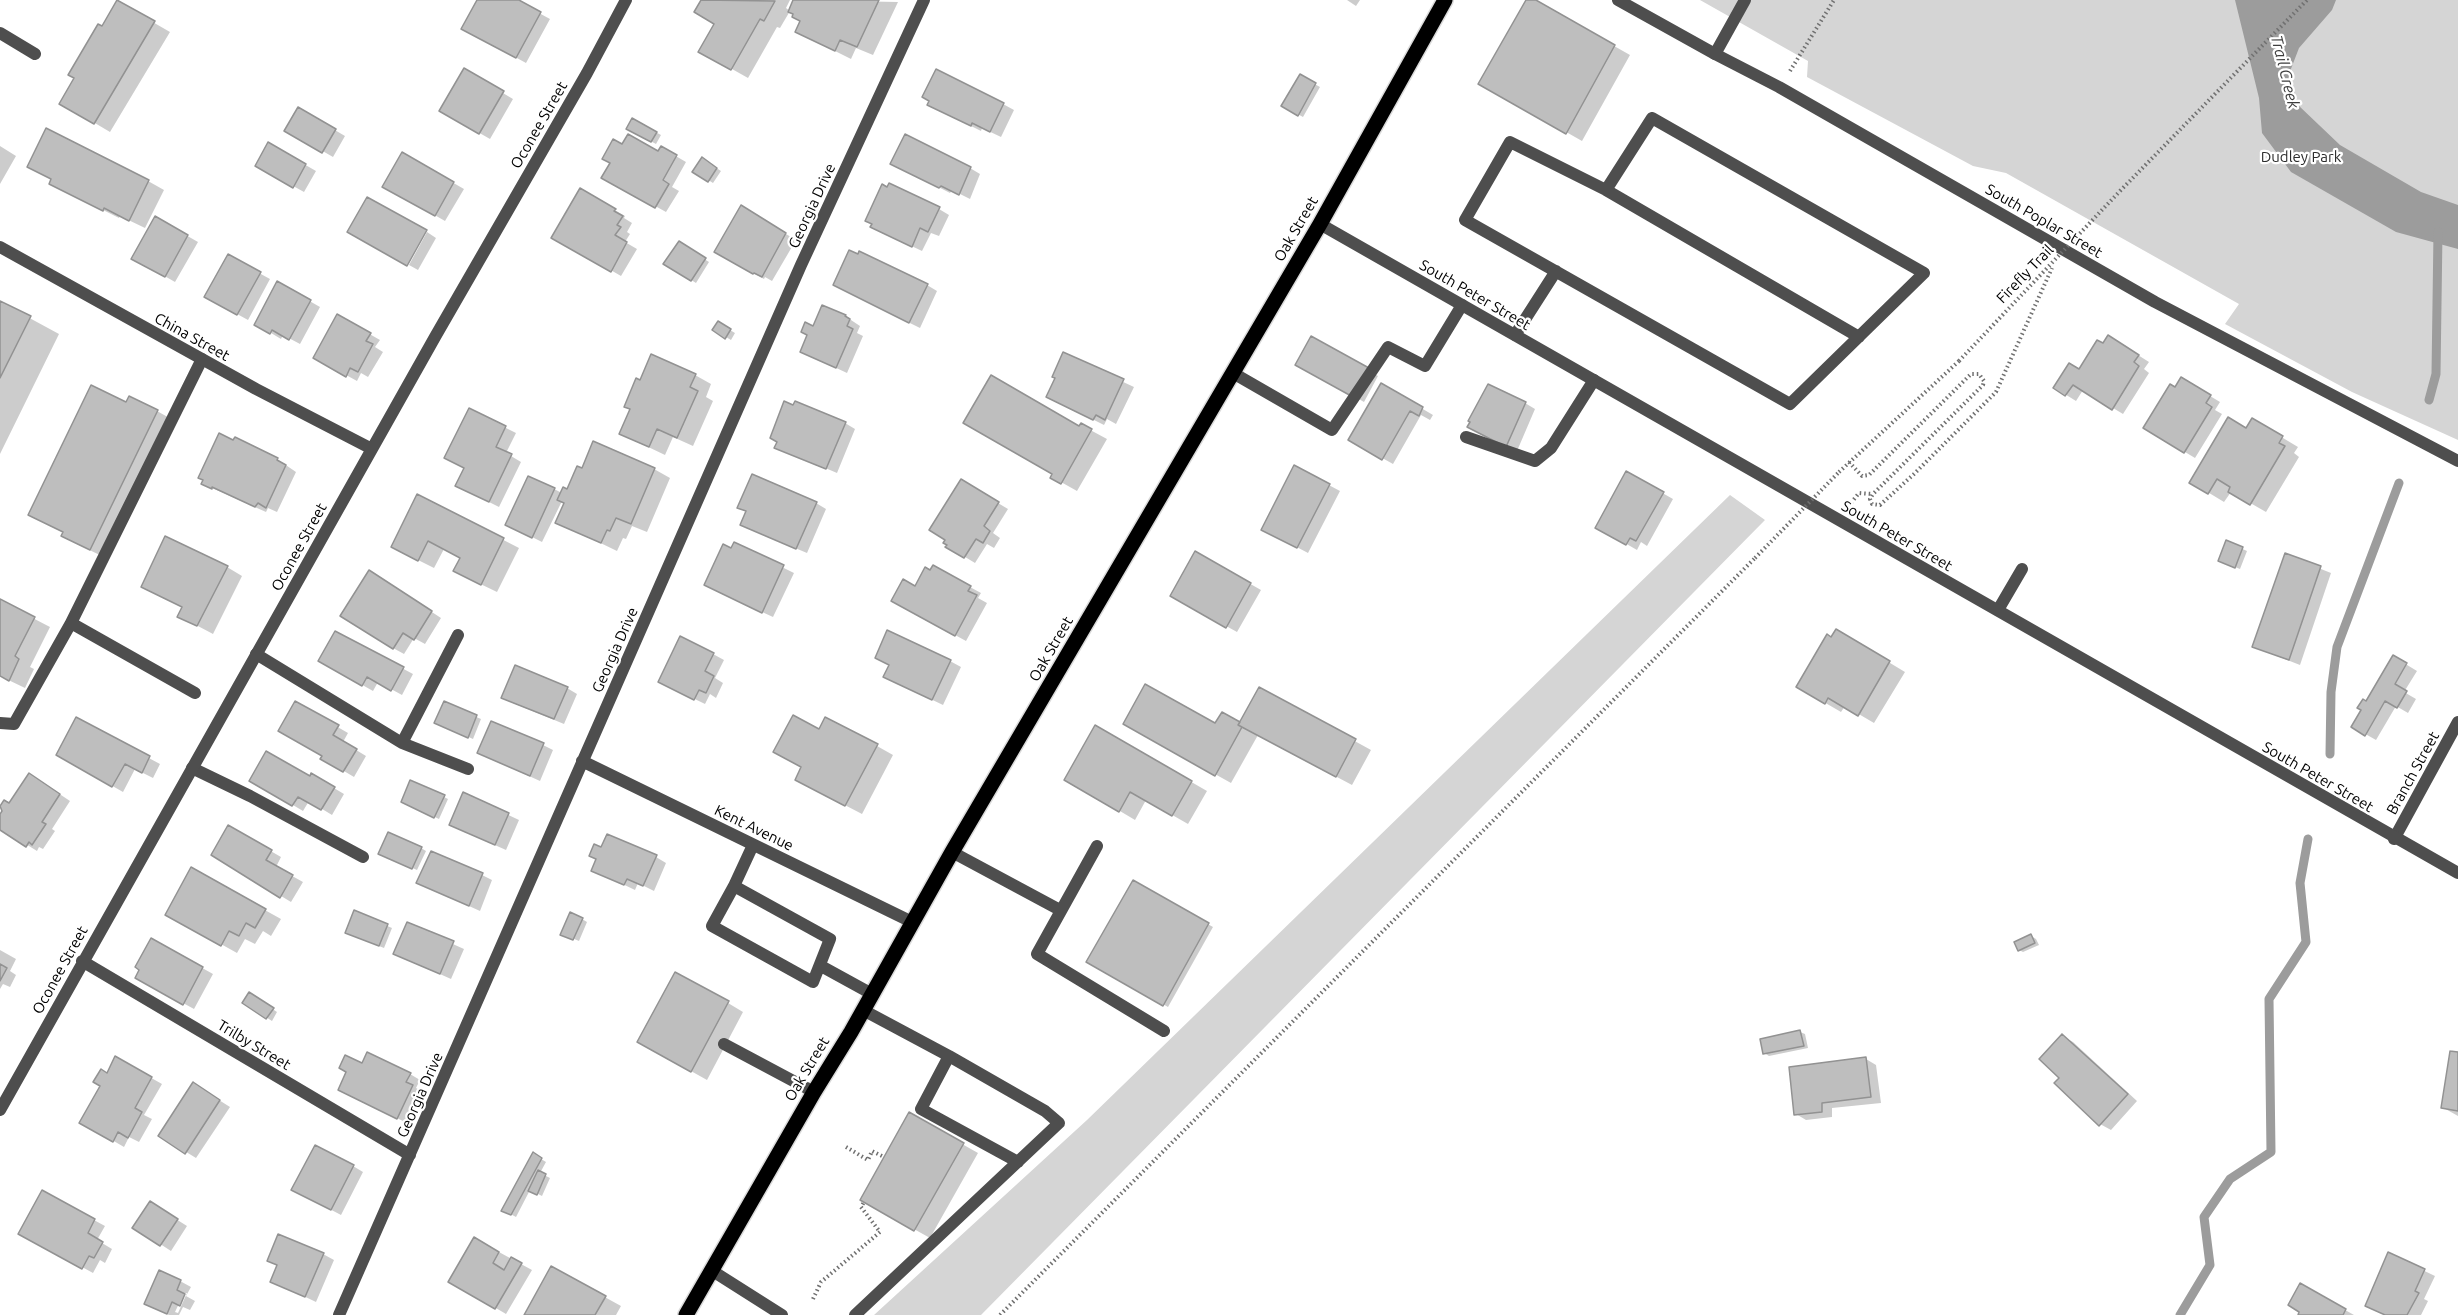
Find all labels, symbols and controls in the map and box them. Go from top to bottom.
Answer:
water label: Trail Creek [2267,33,2303,111]
street label: Oconee Street [507,78,571,172]
park label: Dudley Park [2261,148,2341,166]
street label: Georgia Drive [784,161,840,251]
street label: South Poplar Street [1982,180,2106,262]
street label: Oak Street [1270,193,1322,265]
street label: Firefly Trail [1993,241,2057,307]
street label: South Peter Street [1416,256,1534,334]
street label: China Street [151,309,233,365]
street label: South Peter Street [1838,497,1956,575]
street label: Oconee Street [267,500,331,594]
street label: Georgia Drive [588,605,642,695]
street label: Oak Street [1025,613,1077,685]
street label: Branch Street [2383,728,2443,818]
street label: South Peter Street [2259,738,2377,816]
street label: Kent Avenue [712,801,796,855]
street label: Oconee Street [28,923,92,1017]
street label: Trilby Street [214,1016,294,1074]
street label: Oak Street [781,1033,833,1105]
street label: Georgia Drive [393,1050,447,1140]

